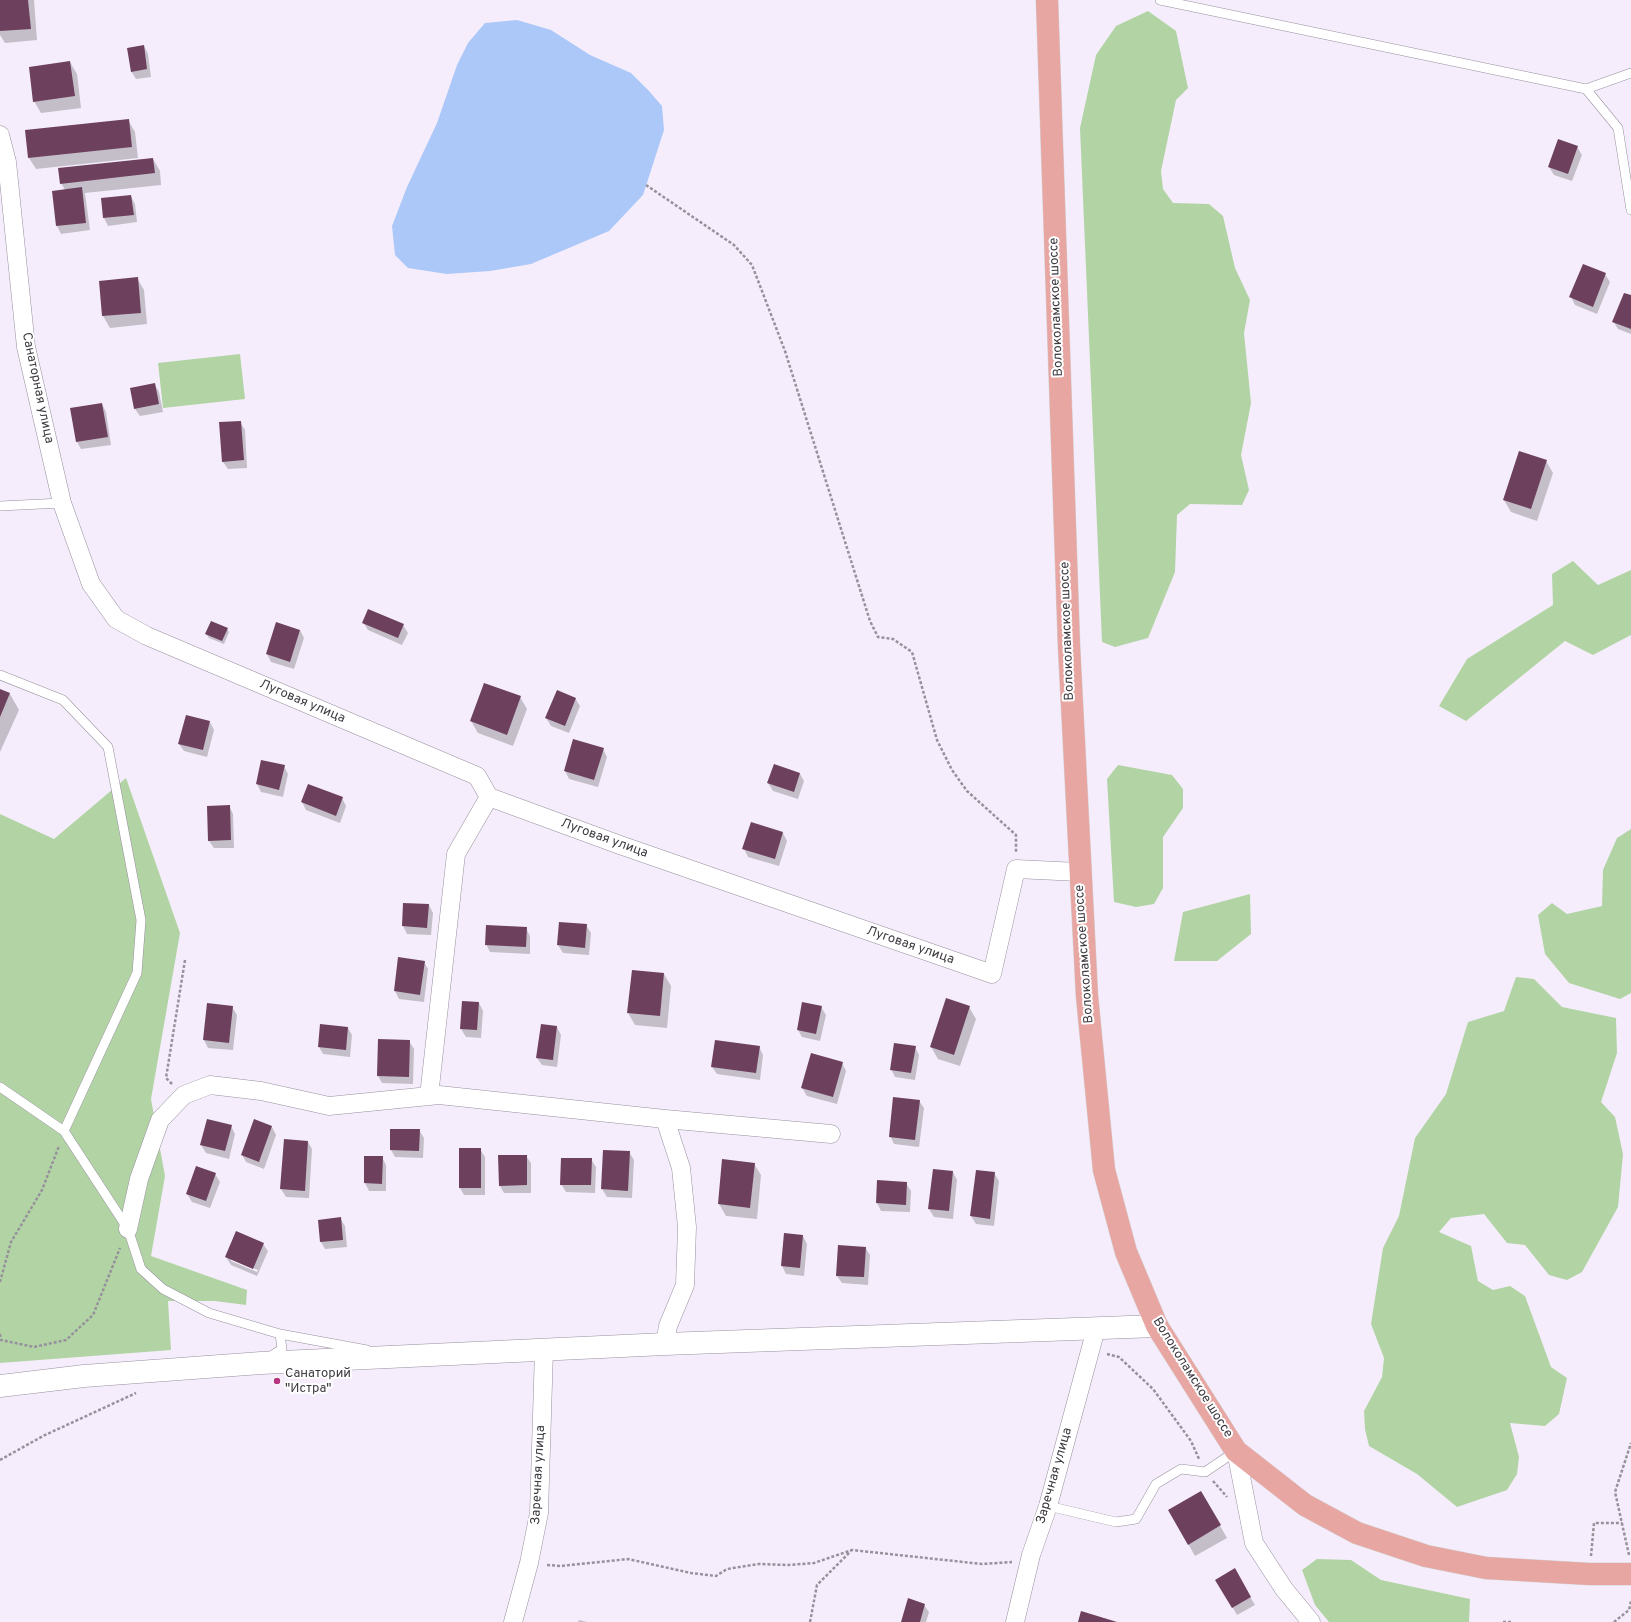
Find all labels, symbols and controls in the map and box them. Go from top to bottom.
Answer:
street label: Волоколамское шоссе [1047,237,1067,377]
street label: Санаторная улица [18,331,56,445]
street label: Волоколамское шоссе [1058,561,1078,701]
street label: Луговая улица [257,677,347,727]
street label: Луговая улица [558,816,650,862]
street label: Волоколамское шоссе [1072,884,1098,1024]
street label: Луговая улица [864,924,956,968]
street label: Волоколамское шоссе [1149,1315,1235,1441]
place label: Санаторий "Истра" [285,1366,351,1397]
marker: Санаторий "Истра" [272,1376,282,1386]
street label: Заречная улица [529,1425,549,1525]
street label: Заречная улица [1034,1426,1076,1526]

